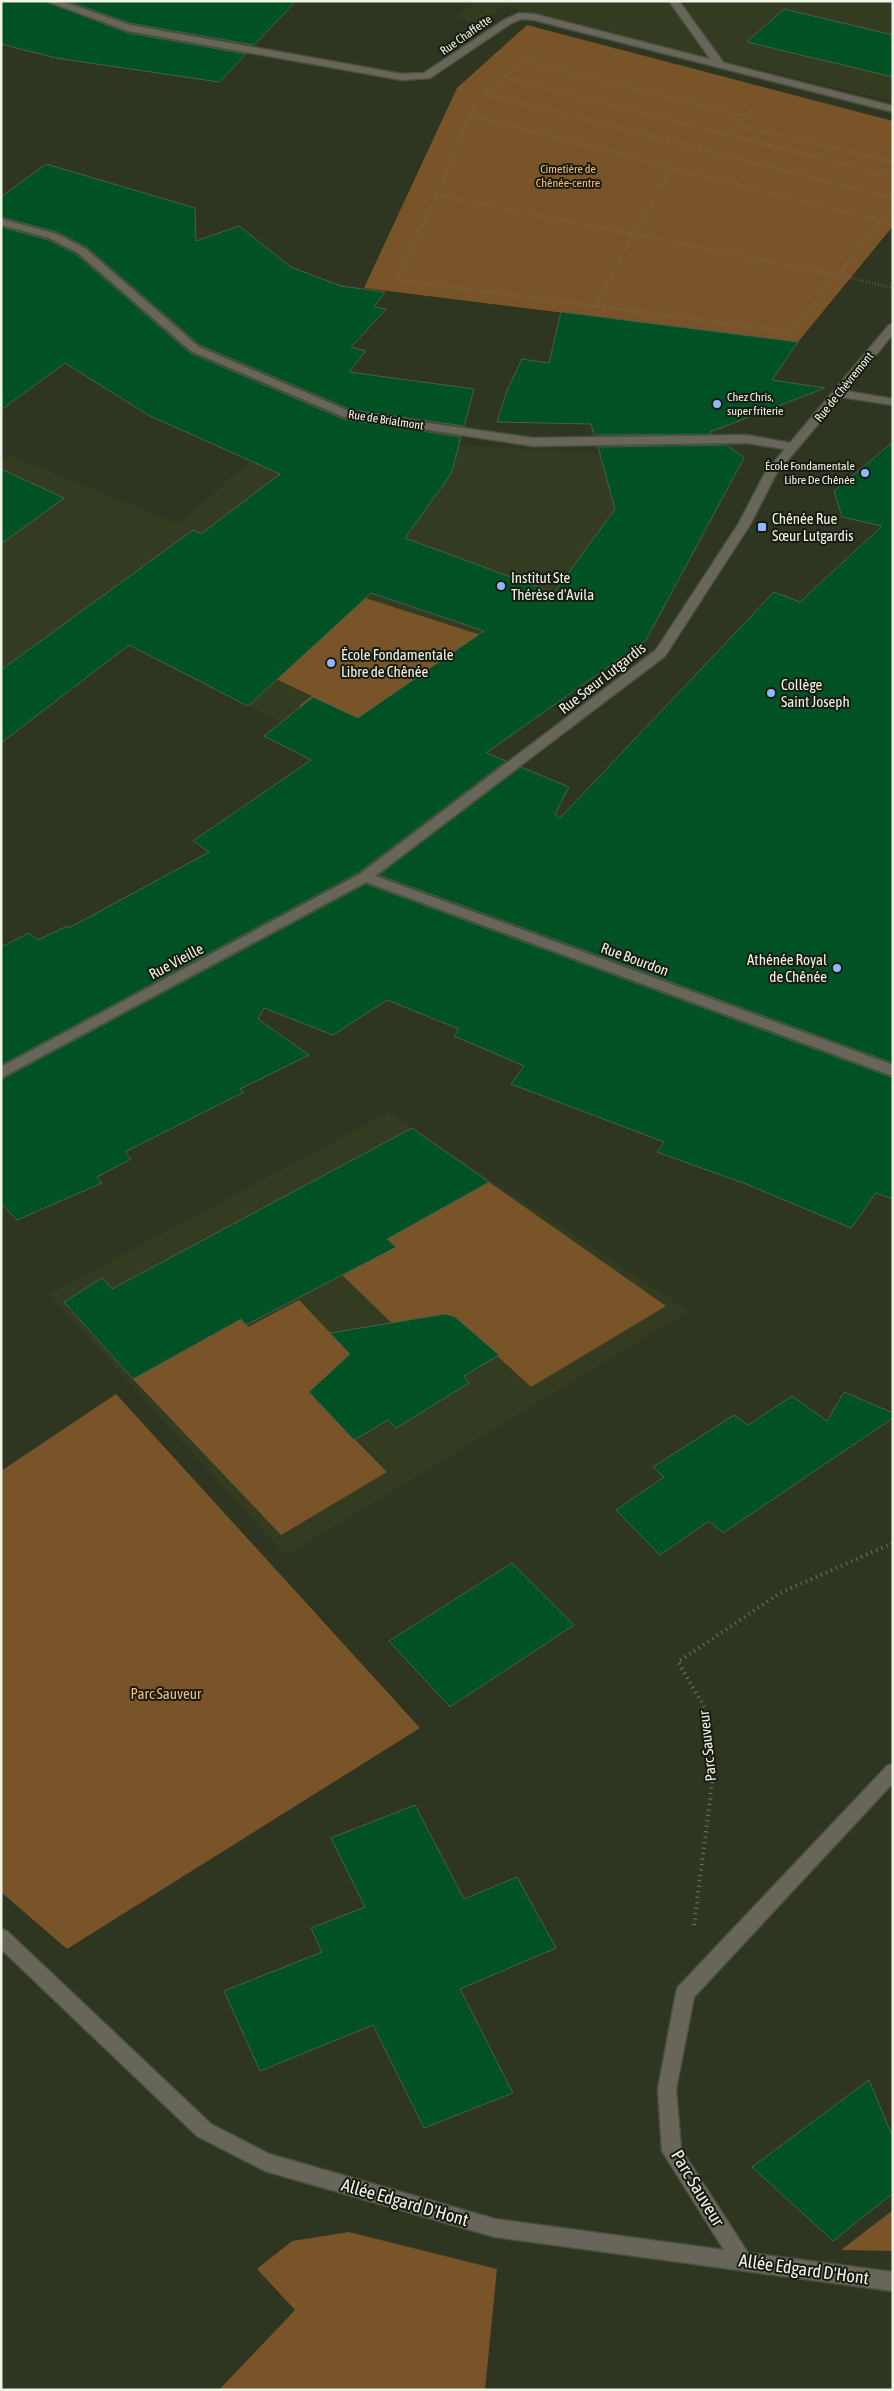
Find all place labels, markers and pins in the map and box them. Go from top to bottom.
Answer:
place label: Chez Chris, super friterie [727,390,784,418]
marker: Chez Chris, super friterie [711,398,723,410]
place label: École Fondamentale Libre De Chênée [765,459,855,487]
marker: École Fondamentale Libre De Chênée [859,467,871,479]
place label: Chênée Rue Sœur Lutgardis [772,510,854,544]
marker: Chênée Rue Sœur Lutgardis [756,521,768,533]
place label: Institut Ste Thérèse d'Avila [511,569,594,603]
marker: Institut Ste Thérèse d'Avila [495,580,507,592]
place label: École Fondamentale Libre de Chênée [341,646,454,680]
marker: École Fondamentale Libre de Chênée [325,657,337,669]
place label: Collège Saint Joseph [781,676,850,710]
marker: Collège Saint Joseph [765,687,777,699]
place label: Athénée Royal de Chênée [747,951,827,985]
marker: Athénée Royal de Chênée [831,962,843,974]

